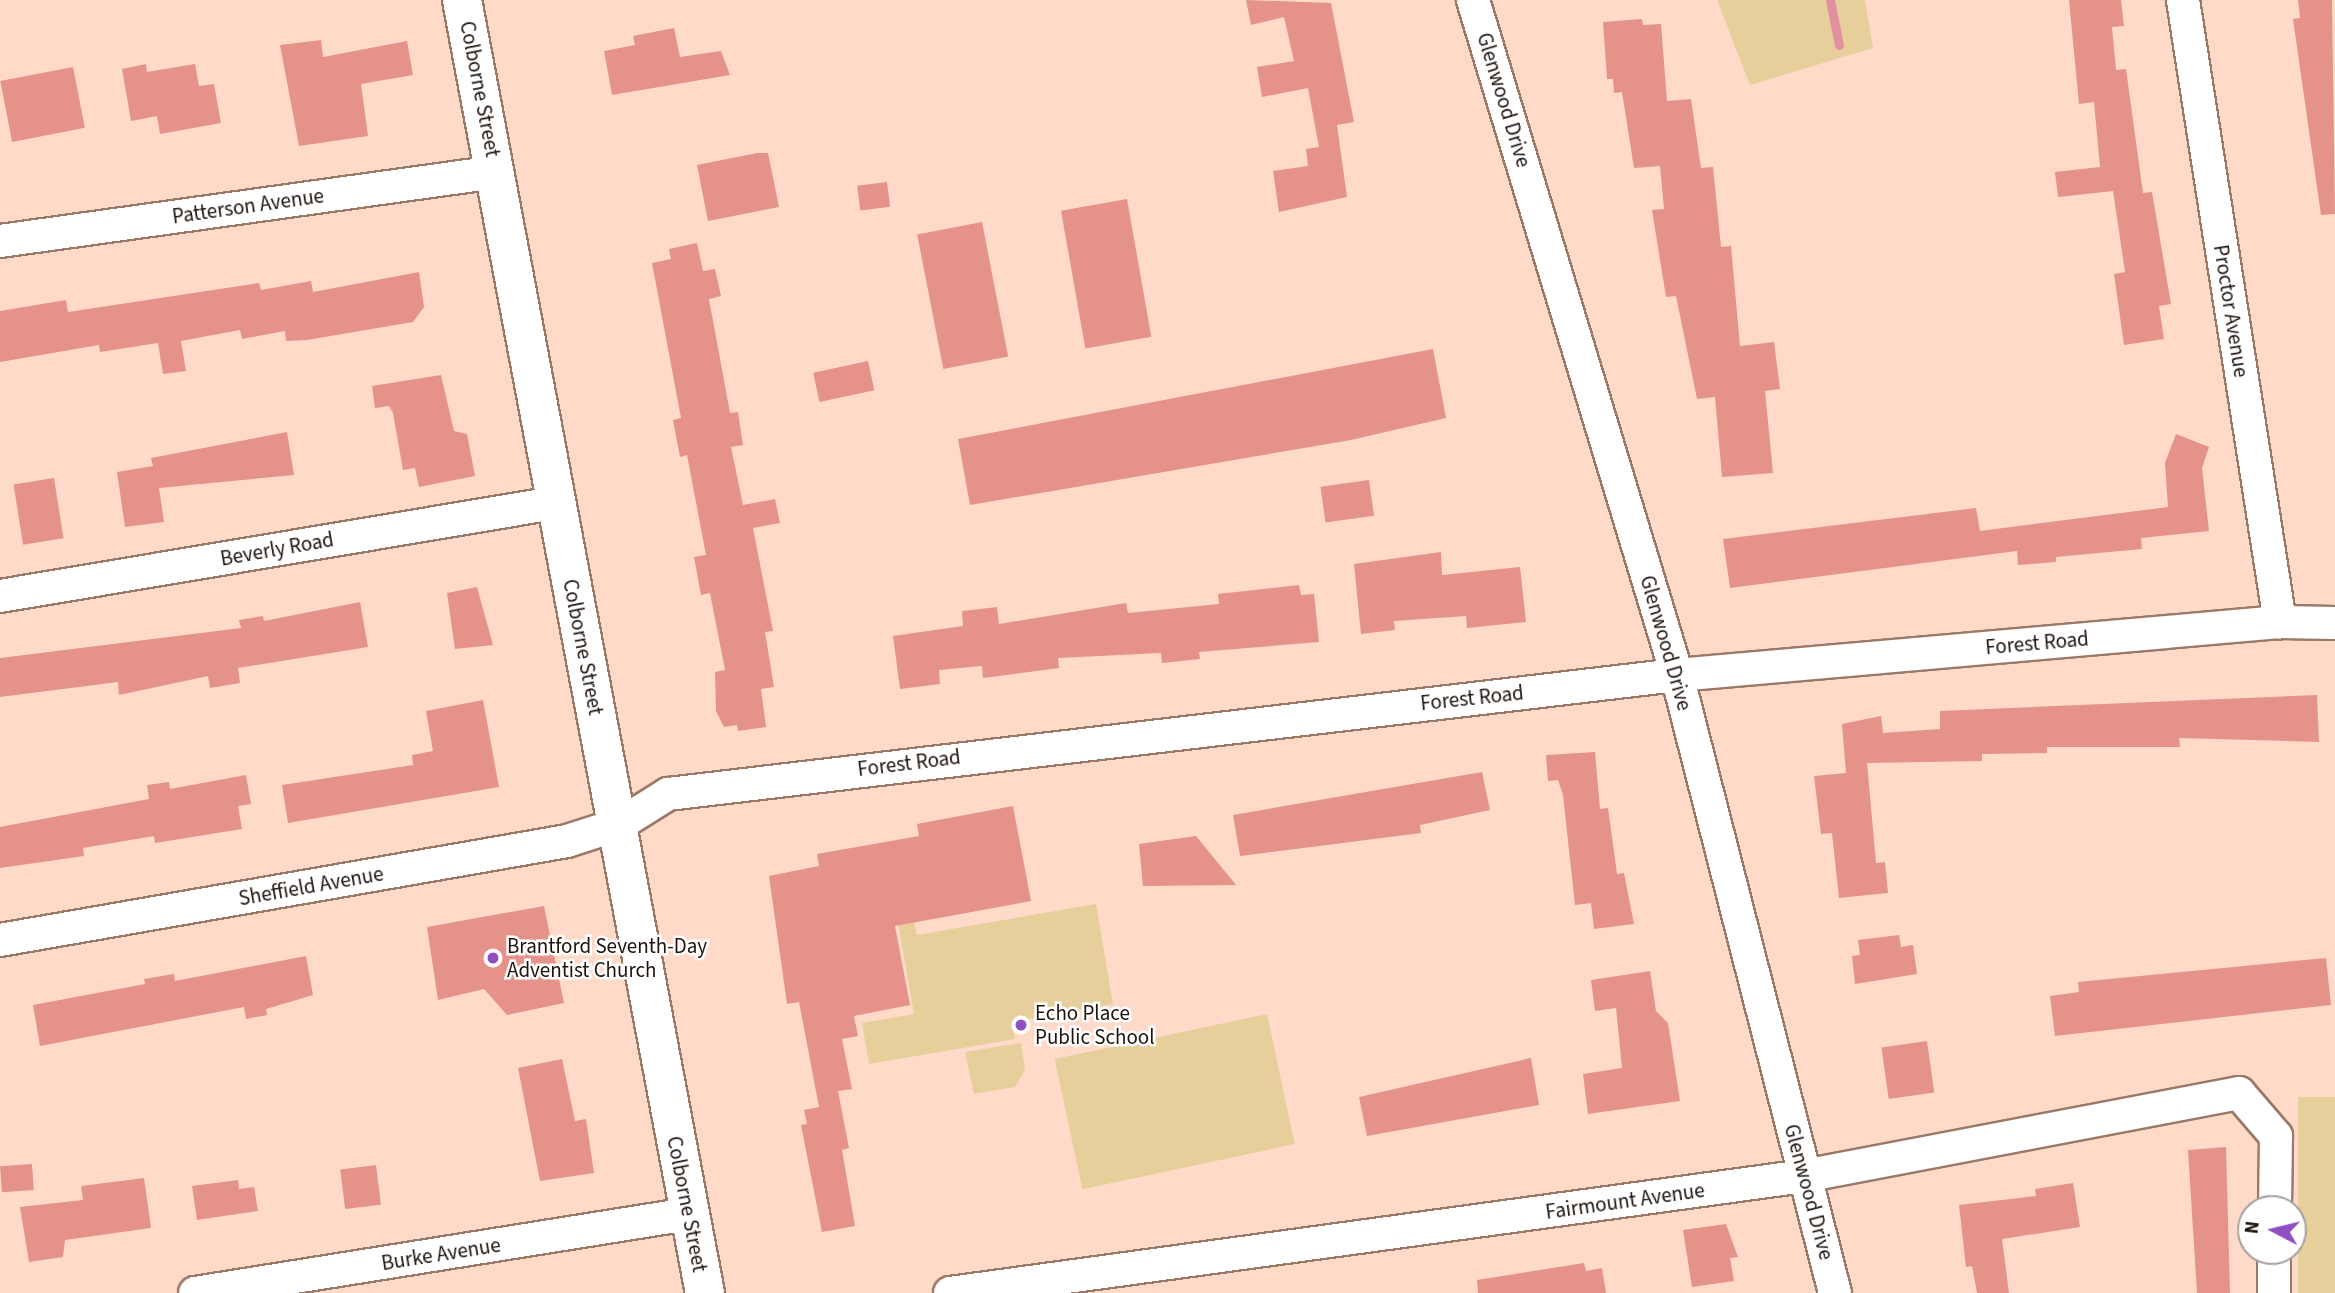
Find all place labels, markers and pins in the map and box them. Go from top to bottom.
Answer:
place label: Brantford Seventh-Day Adventist Church [507,933,707,983]
marker: Brantford Seventh-Day Adventist Church [485,950,501,966]
place label: Echo Place Public School [1035,1000,1155,1050]
marker: Echo Place Public School [1013,1017,1029,1033]

